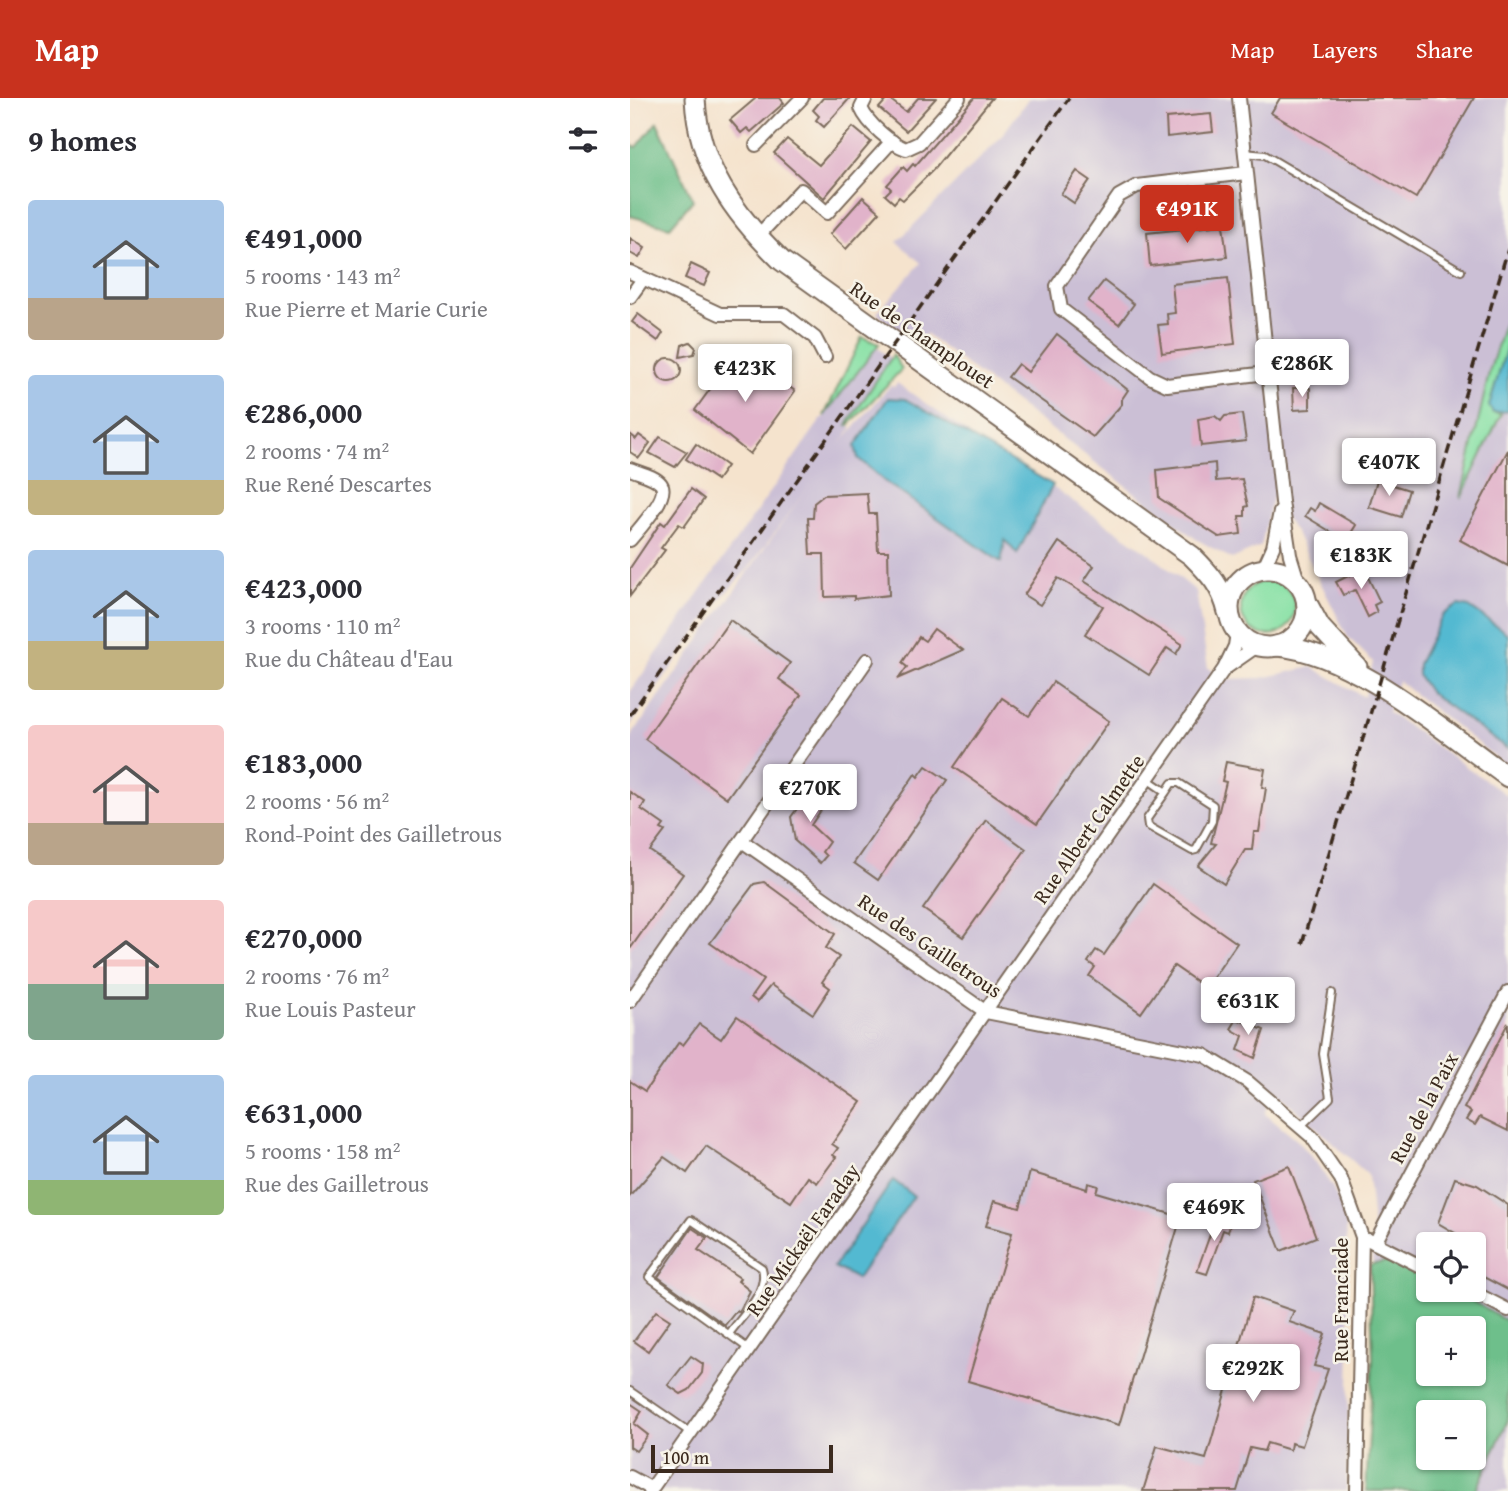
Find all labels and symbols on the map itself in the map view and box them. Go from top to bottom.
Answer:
pin: €491K [1138,186,1236,245]
street label: Rue de Champlouet [844,273,1001,397]
pin: €286K [1253,340,1351,399]
pin: €423K [696,344,794,404]
pin: €407K [1340,438,1438,498]
pin: €183K [1312,532,1410,591]
street label: Rue Albert Calmette [1025,747,1152,910]
pin: €270K [761,764,859,824]
street label: Rue des Gailletrous [852,886,1009,1005]
pin: €631K [1199,978,1297,1037]
street label: Rue de la Paix [1381,1046,1466,1169]
street label: Rue Mickaël Faraday [738,1157,867,1322]
pin: €469K [1165,1184,1263,1243]
street label: Rue Franciade [1325,1238,1356,1362]
pin: €292K [1204,1344,1302,1404]
scale bar [651,1442,833,1474]

